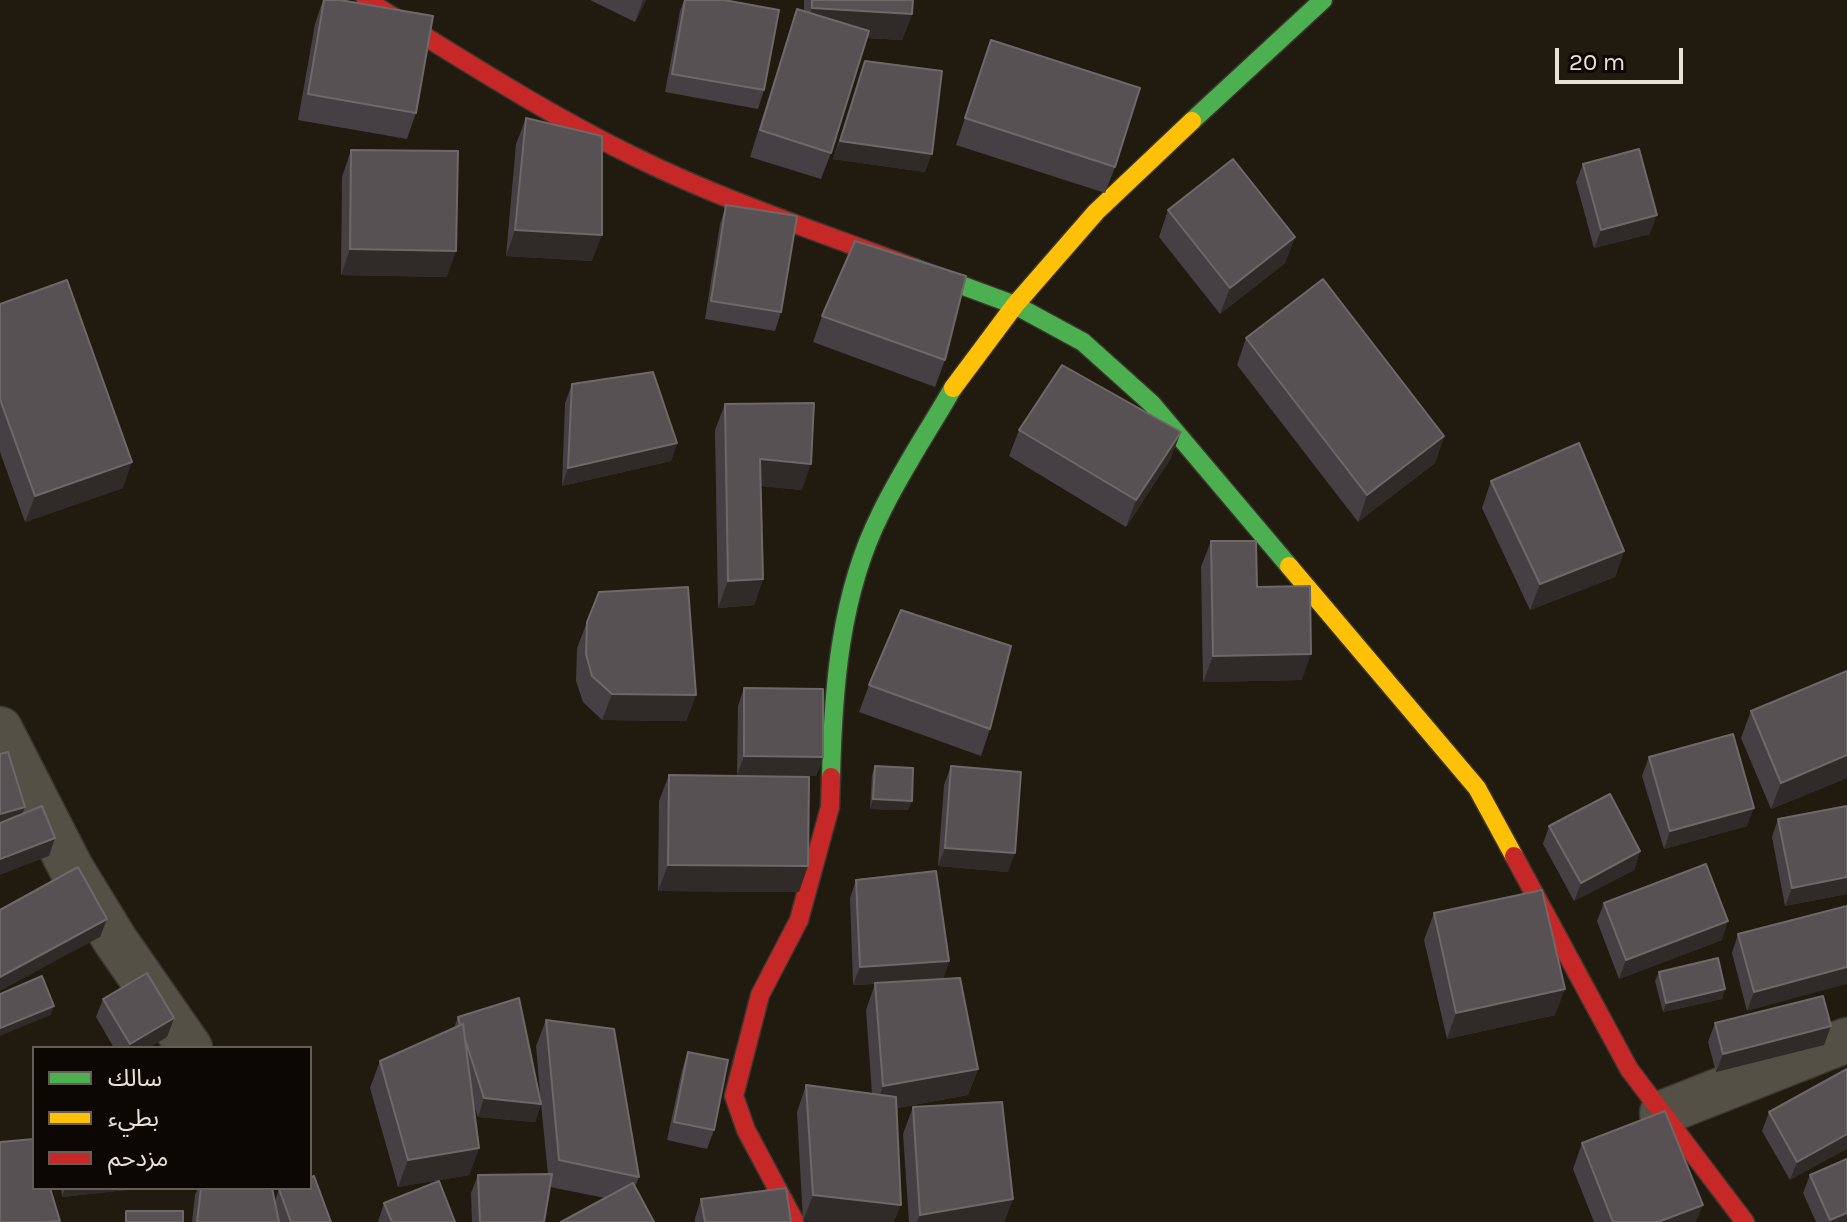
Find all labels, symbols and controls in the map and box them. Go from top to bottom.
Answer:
scale bar [1559,32,1687,82]
text: 20 m [1569,48,1625,76]
legend [32,1046,312,1190]
text: سالك [108,1064,162,1092]
text: بطيء [108,1104,159,1132]
text: مزدحم [108,1144,168,1172]

